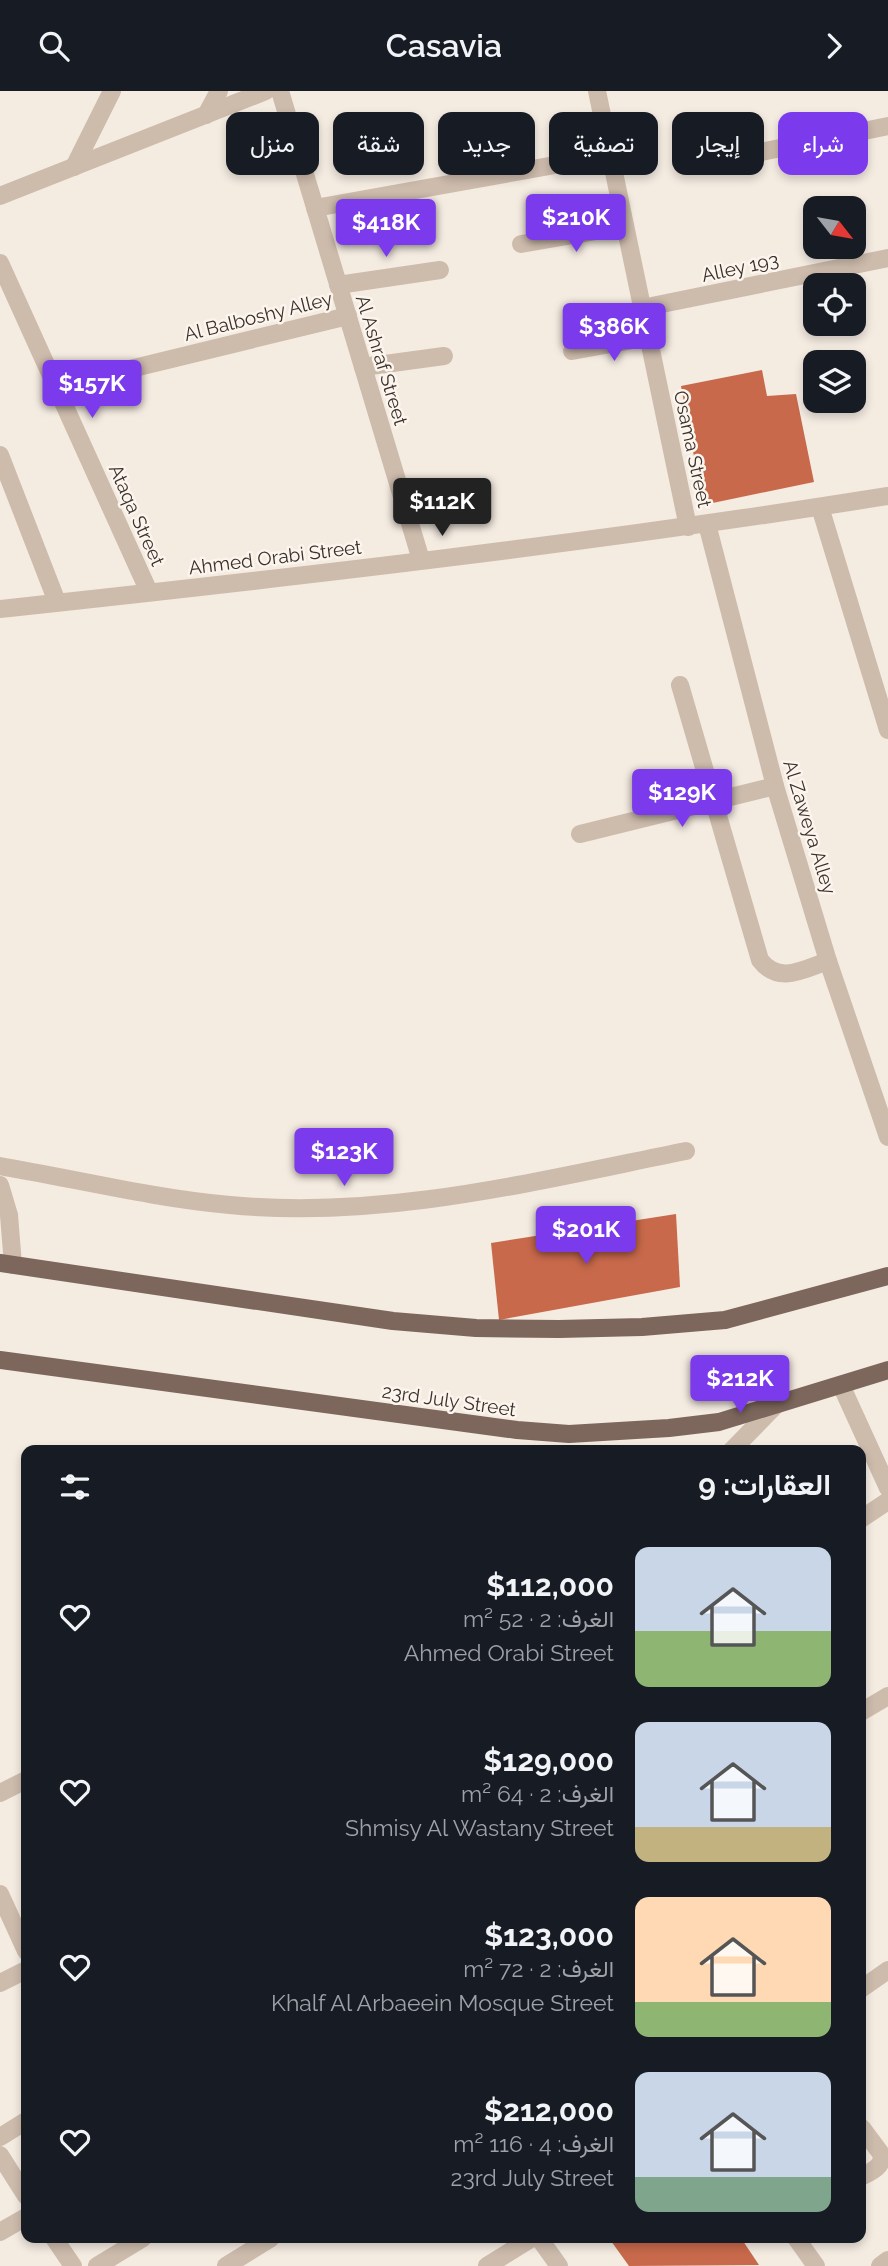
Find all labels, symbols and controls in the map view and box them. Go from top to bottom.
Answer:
icon: search [35,27,73,65]
text: Casavia [386,27,502,64]
icon: forward [815,27,853,65]
chip: منزل [226,112,319,175]
chip: شقة [333,112,424,175]
chip: جديد [438,112,535,175]
chip: تصفية [549,112,658,175]
chip: إيجار [672,112,764,175]
chip: شراء [778,112,868,175]
pin: $210K [527,195,625,254]
north arrow [803,196,866,259]
map controls [803,196,866,413]
pin: $418K [337,199,435,259]
text: $210K [542,203,610,230]
text: $418K [352,208,420,235]
street label: Alley 193 [700,248,780,286]
button: locate [803,273,866,336]
street label: Al Balboshy Alley [182,287,334,345]
street label: Al Ashraf Street [352,292,412,428]
pin: $386K [565,303,663,363]
text: $386K [579,312,649,339]
button: layers [803,350,866,413]
pin: $157K [43,361,141,420]
text: $157K [59,369,125,396]
street label: Osama Street [670,388,716,510]
street label: Ataqa Street [105,461,169,570]
pin: $112K [393,479,491,538]
text: $112K [409,487,475,514]
street label: Ahmed Orabi Street [187,535,363,579]
street label: Al Zaweya Alley [779,757,841,897]
pin: $129K [633,769,731,829]
text: $129K [648,778,716,805]
pin: $123K [295,1129,393,1188]
text: $123K [310,1137,378,1164]
pin: $201K [537,1207,635,1266]
text: $201K [552,1215,620,1242]
pin: $212K [691,1355,789,1415]
text: $212K [706,1364,774,1391]
street label: 23rd July Street [381,1380,518,1420]
text: العقارات: 9 [698,1467,831,1502]
icon: filters [56,1468,94,1506]
text: $112,000 [486,1568,614,1603]
icon: home [691,1575,775,1659]
icon: heart [56,1598,94,1636]
text: الغرف: 2 · 52 m² [463,1605,614,1632]
text: Ahmed Orabi Street [404,1639,614,1666]
text: $129,000 [483,1743,614,1778]
icon: home [691,1750,775,1834]
icon: heart [56,1773,94,1811]
text: الغرف: 2 · 64 m² [461,1780,614,1807]
text: Shmisy Al Wastany Street [345,1814,614,1841]
text: $123,000 [484,1918,614,1953]
icon: home [691,1925,775,2009]
icon: heart [56,1948,94,1986]
text: الغرف: 2 · 72 m² [463,1955,614,1982]
text: Khalf Al Arbaeein Mosque Street [271,1989,614,2016]
text: $212,000 [484,2093,614,2128]
icon: home [691,2100,775,2184]
icon: heart [56,2123,94,2161]
text: الغرف: 4 · 116 m² [453,2130,614,2157]
text: 23rd July Street [450,2164,614,2191]

